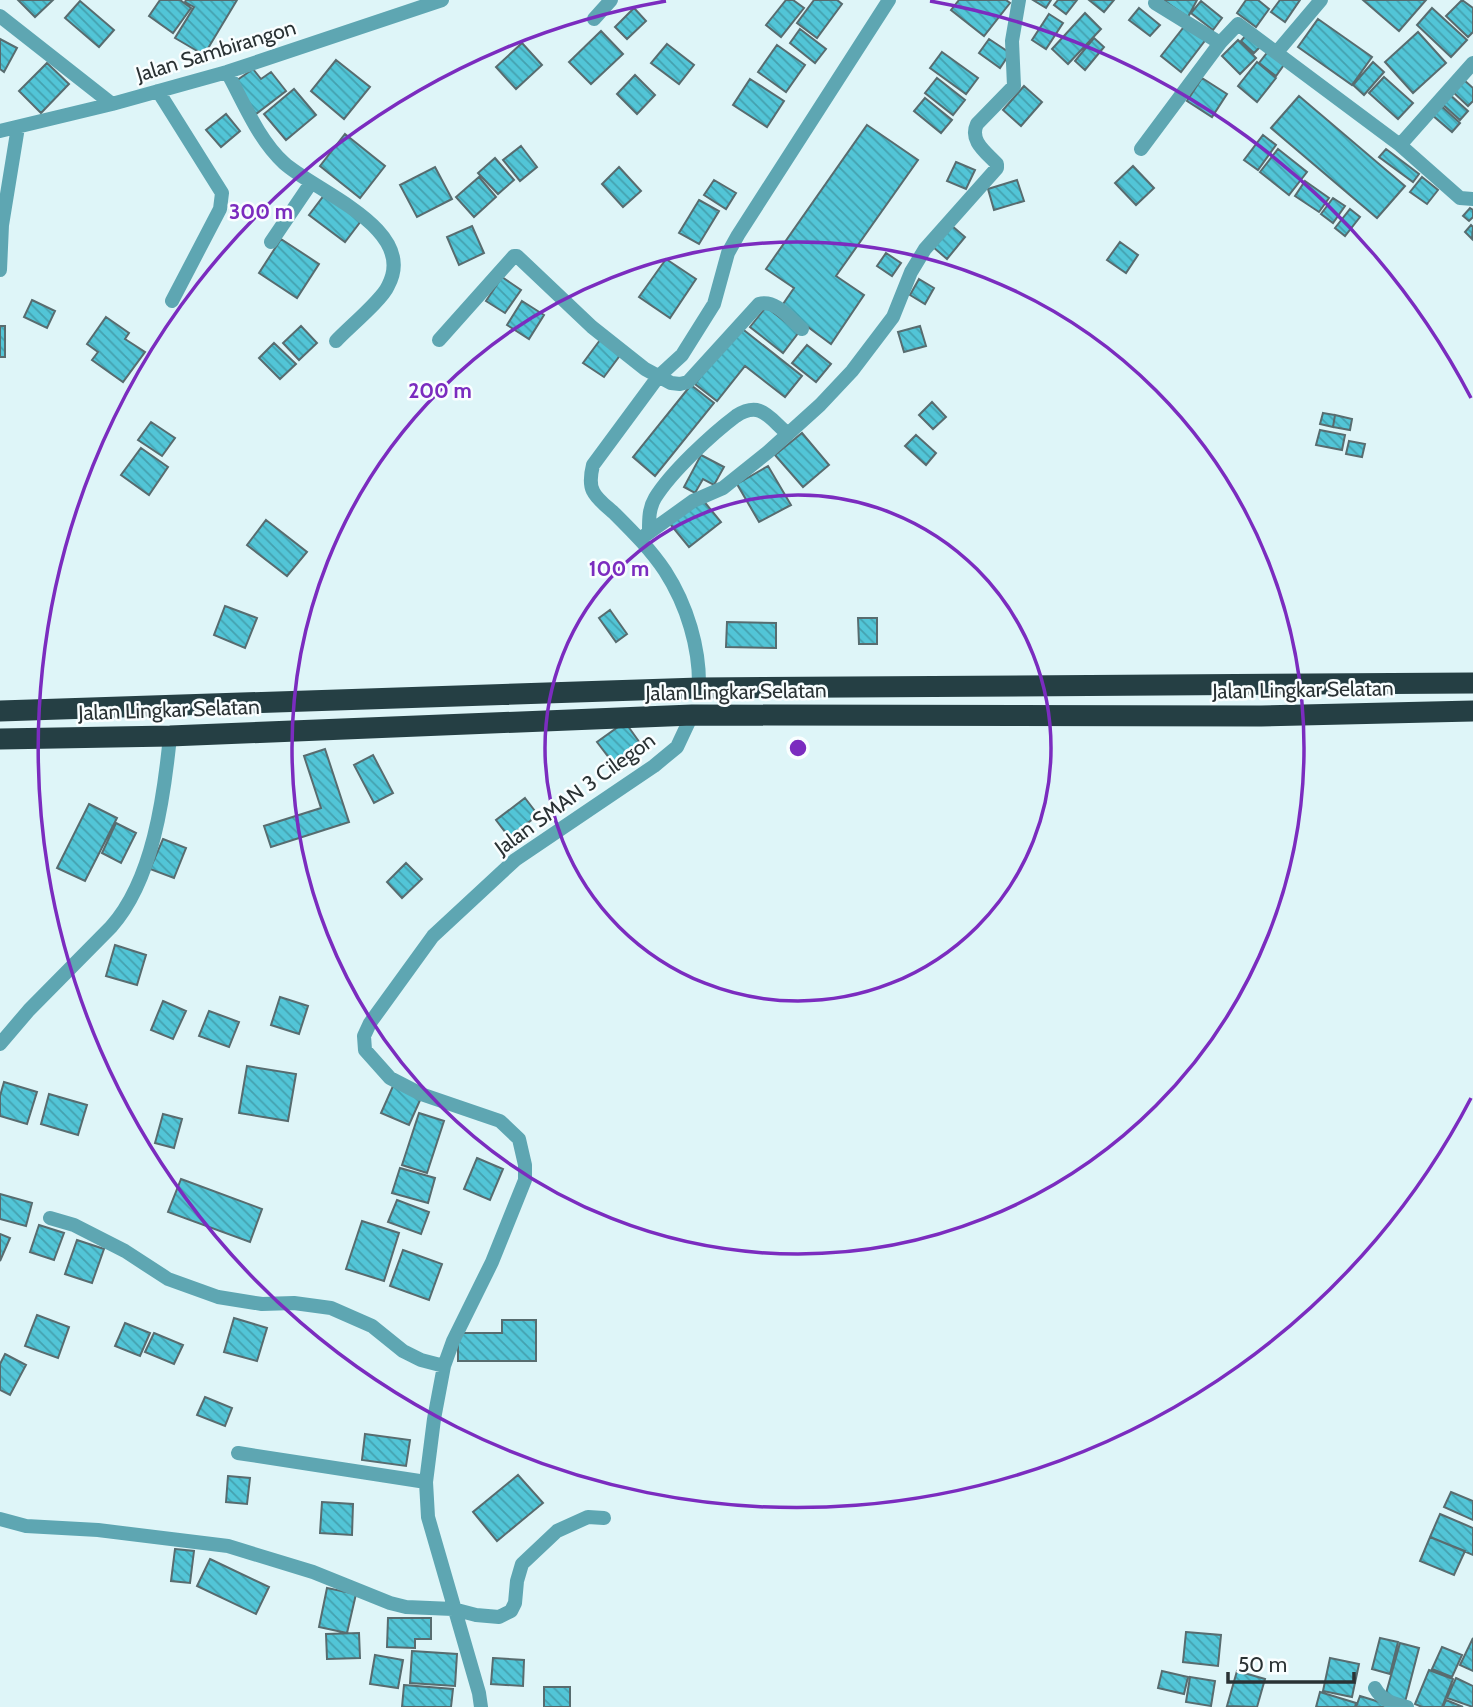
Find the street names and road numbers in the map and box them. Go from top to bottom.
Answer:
street label: Jalan Sambirangon [132,14,299,87]
street label: Jalan Lingkar Selatan [1211,675,1394,704]
street label: Jalan Lingkar Selatan [644,677,827,706]
street label: Jalan Lingkar Selatan [77,694,260,725]
street label: Jalan SMAN 3 Cilegon [489,727,660,861]

